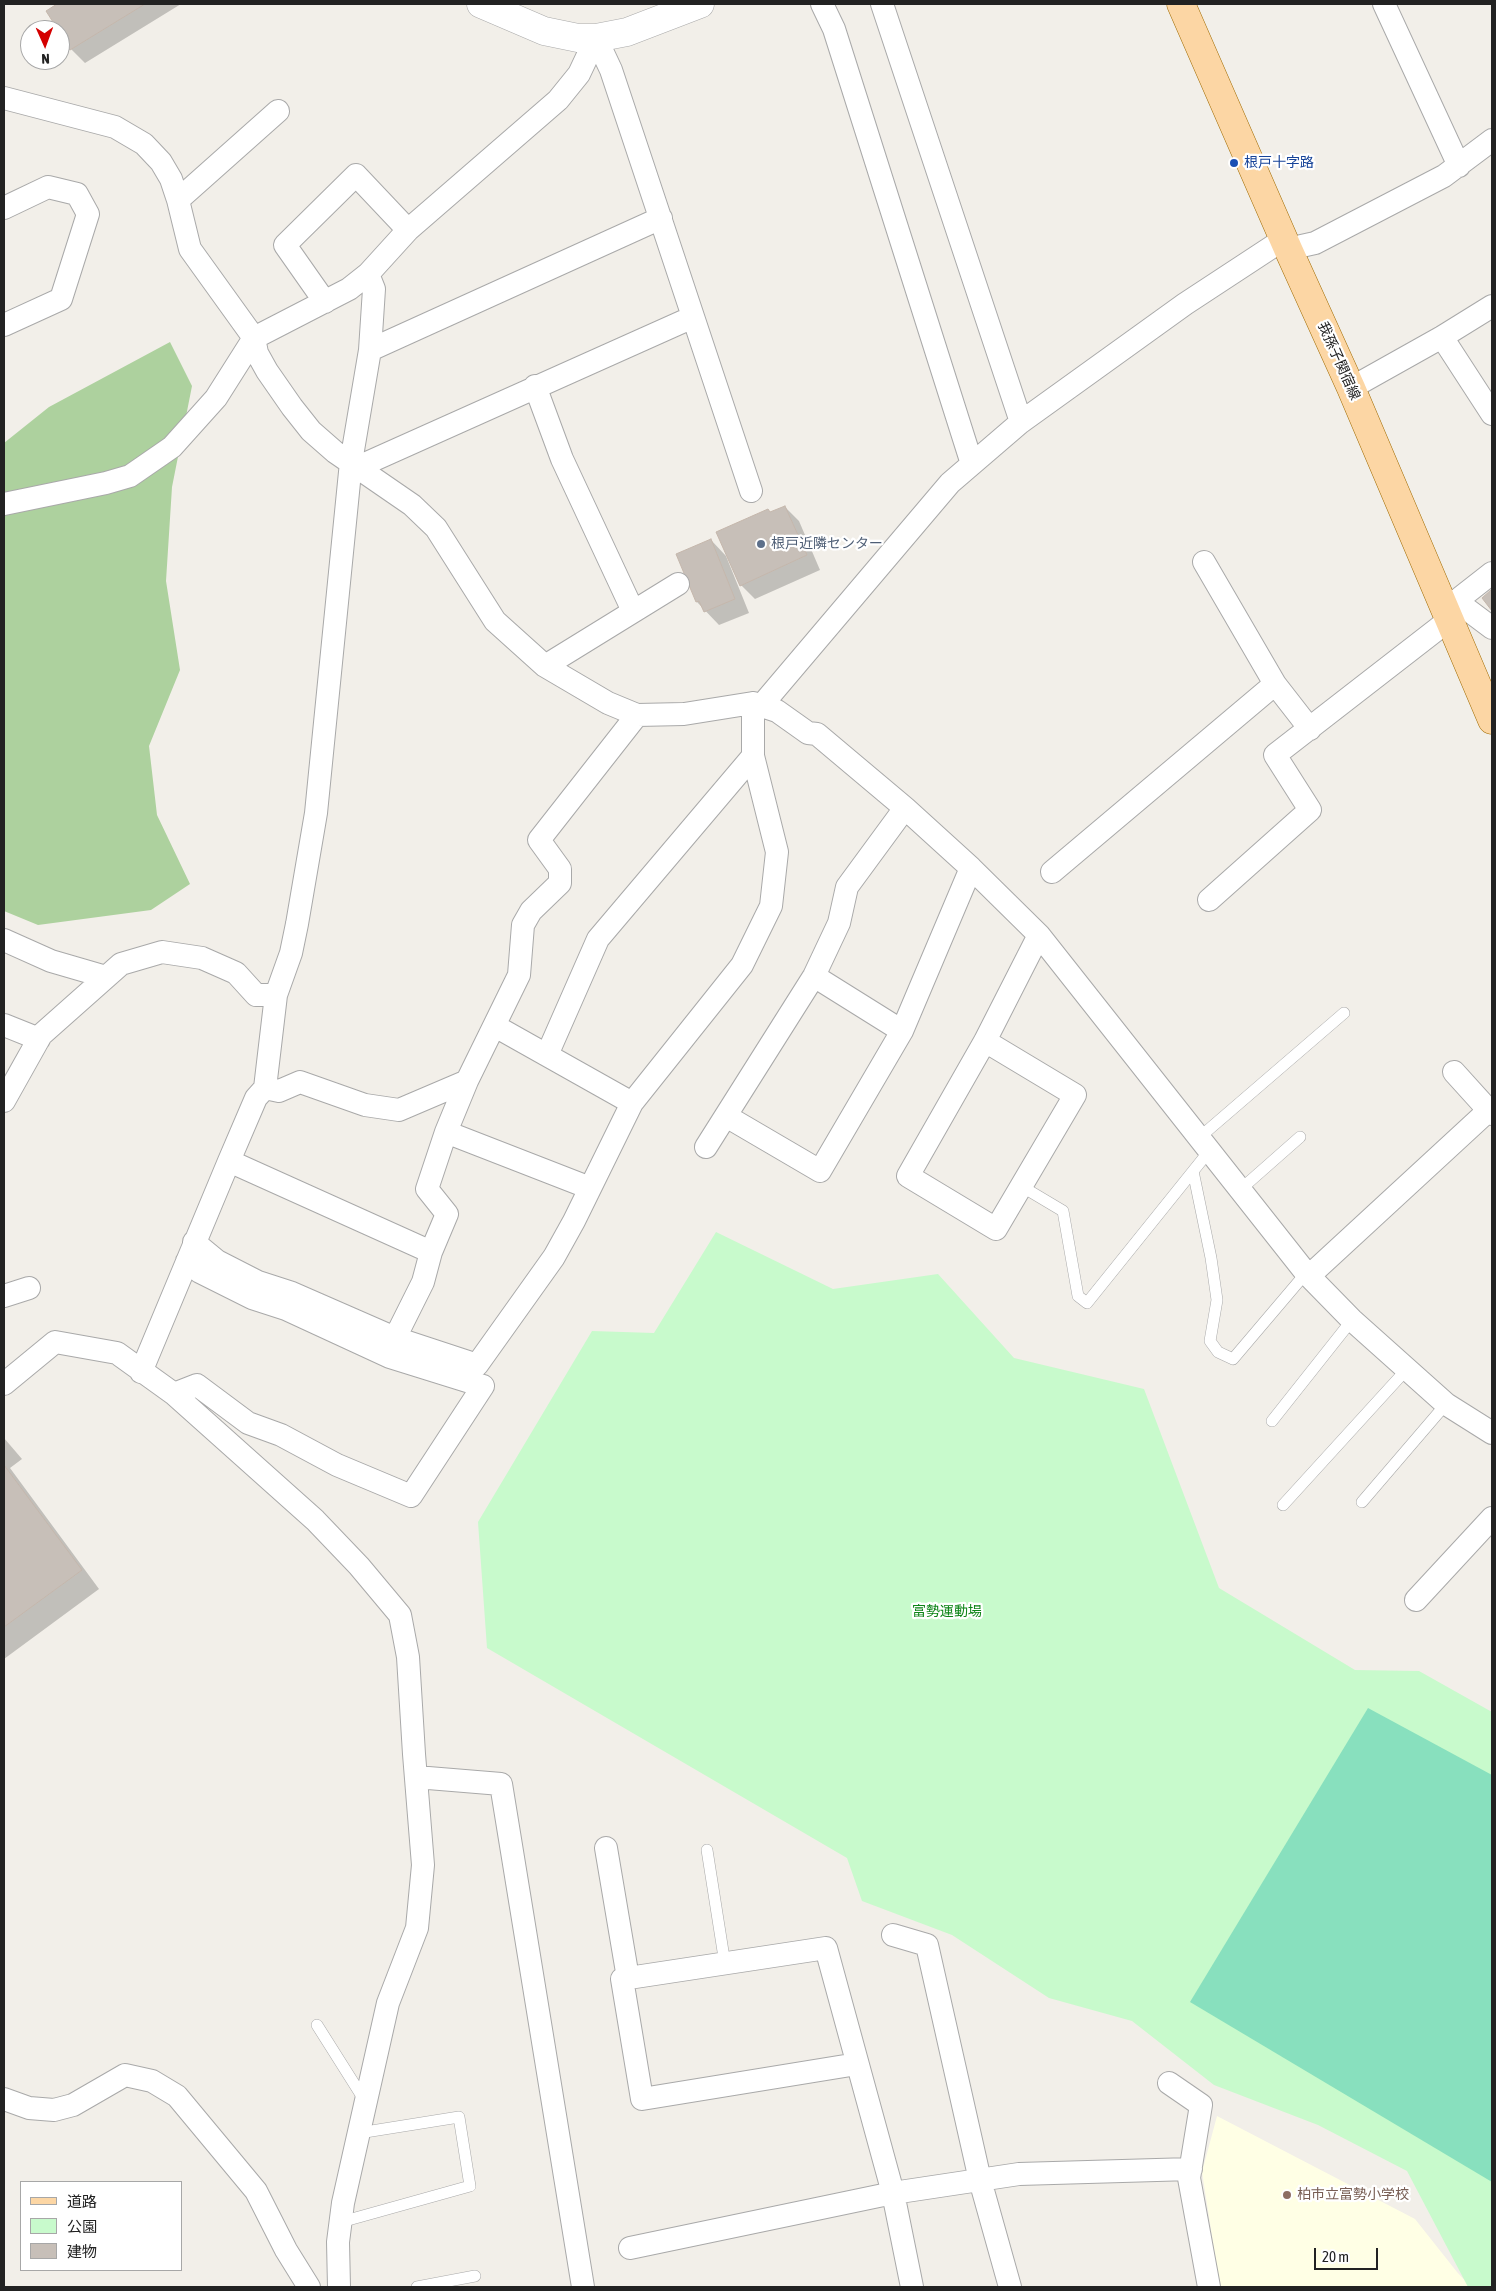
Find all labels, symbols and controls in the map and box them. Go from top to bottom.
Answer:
north arrow [20,20,70,70]
text: N [41,51,50,67]
place label: 根戸十字路 [1244,155,1314,171]
marker: 根戸十字路 [1228,157,1240,169]
street label: 我孫子関宿線 [1314,319,1364,403]
place label: 根戸近隣センター [771,536,883,552]
marker: 根戸近隣センター [755,538,767,550]
park label: 富勢運動場 [912,1604,982,1620]
legend [20,2181,182,2271]
place label: 柏市立富勢小学校 [1297,2187,1409,2203]
marker: 柏市立富勢小学校 [1281,2189,1293,2201]
text: 道路 [67,2193,97,2210]
text: 公園 [67,2218,97,2235]
scale bar [1316,2238,1380,2270]
text: 建物 [67,2243,97,2260]
text: 20 m [1322,2248,1349,2265]

